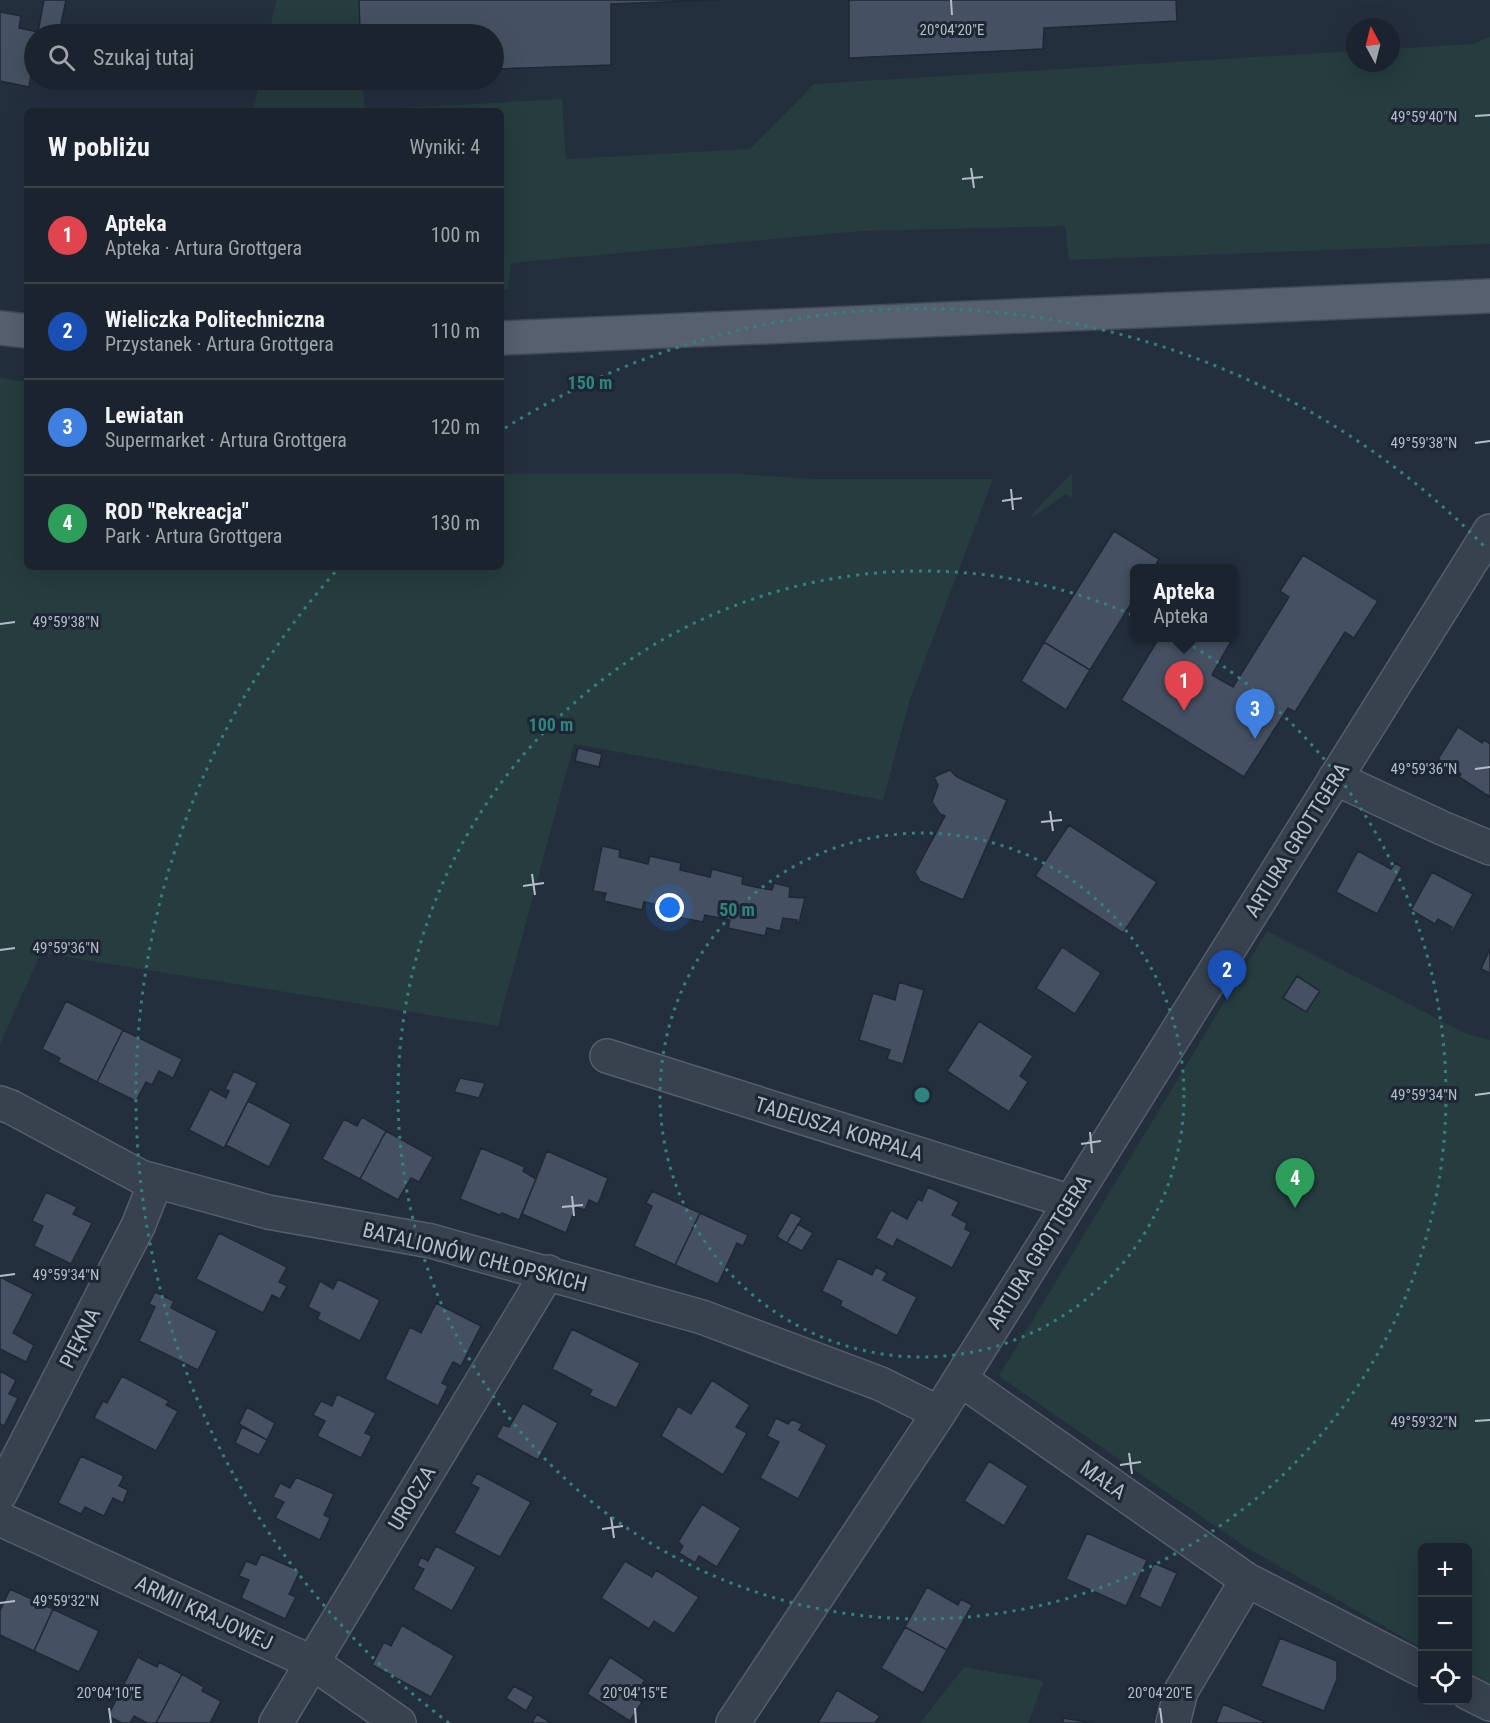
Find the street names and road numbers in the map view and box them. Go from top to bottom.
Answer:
street label: ARTURA GROTTGERA [1240,759,1354,921]
street label: TADEUSZA KORPALA [752,1092,926,1166]
street label: ARTURA GROTTGERA [982,1171,1096,1333]
street label: BATALIONÓW CHŁOPSKICH [360,1217,590,1297]
street label: PIĘKNA [55,1304,105,1372]
street label: MAŁA [1076,1456,1130,1504]
street label: UROCZA [384,1462,440,1534]
street label: ARMII KRAJOWEJ [132,1571,276,1655]

